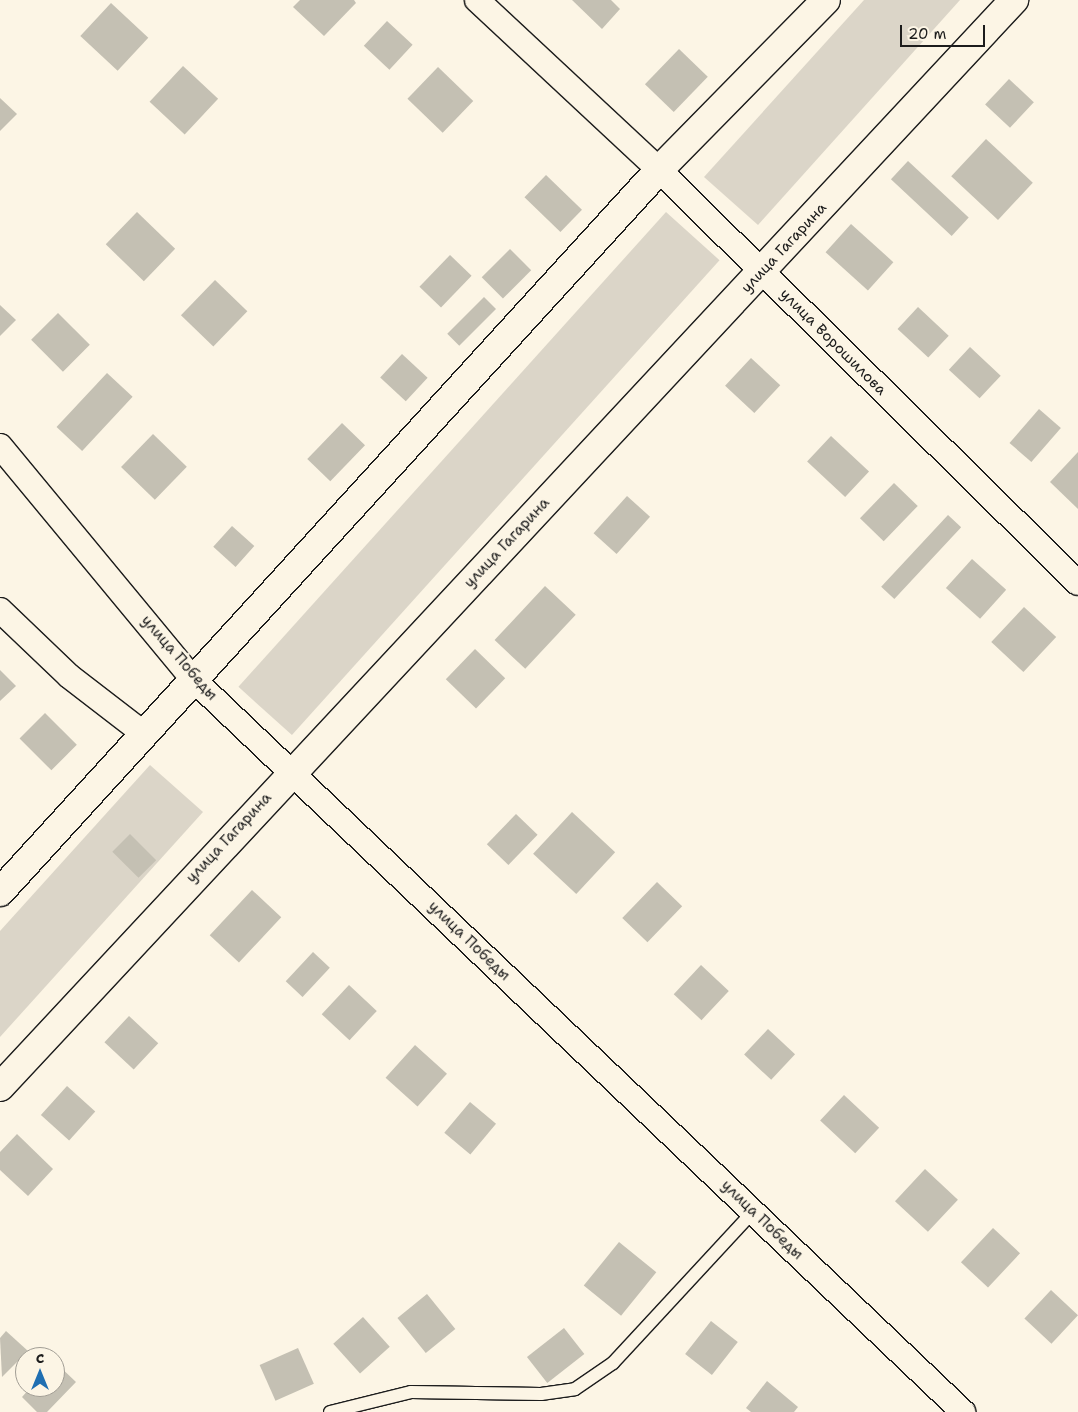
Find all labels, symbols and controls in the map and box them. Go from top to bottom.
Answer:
scale bar [903,15,988,47]
text: 20 m [908,24,947,44]
street label: улица Гагарина [738,199,830,297]
street label: улица Ворошилова [776,285,890,399]
street label: улица Гагарина [461,494,553,592]
street label: улица Победы [137,612,221,704]
street label: улица Гагарина [183,789,275,887]
street label: улица Победы [424,897,514,985]
street label: улица Победы [717,1176,807,1264]
north arrow [15,1347,65,1397]
text: С [36,1349,44,1367]

